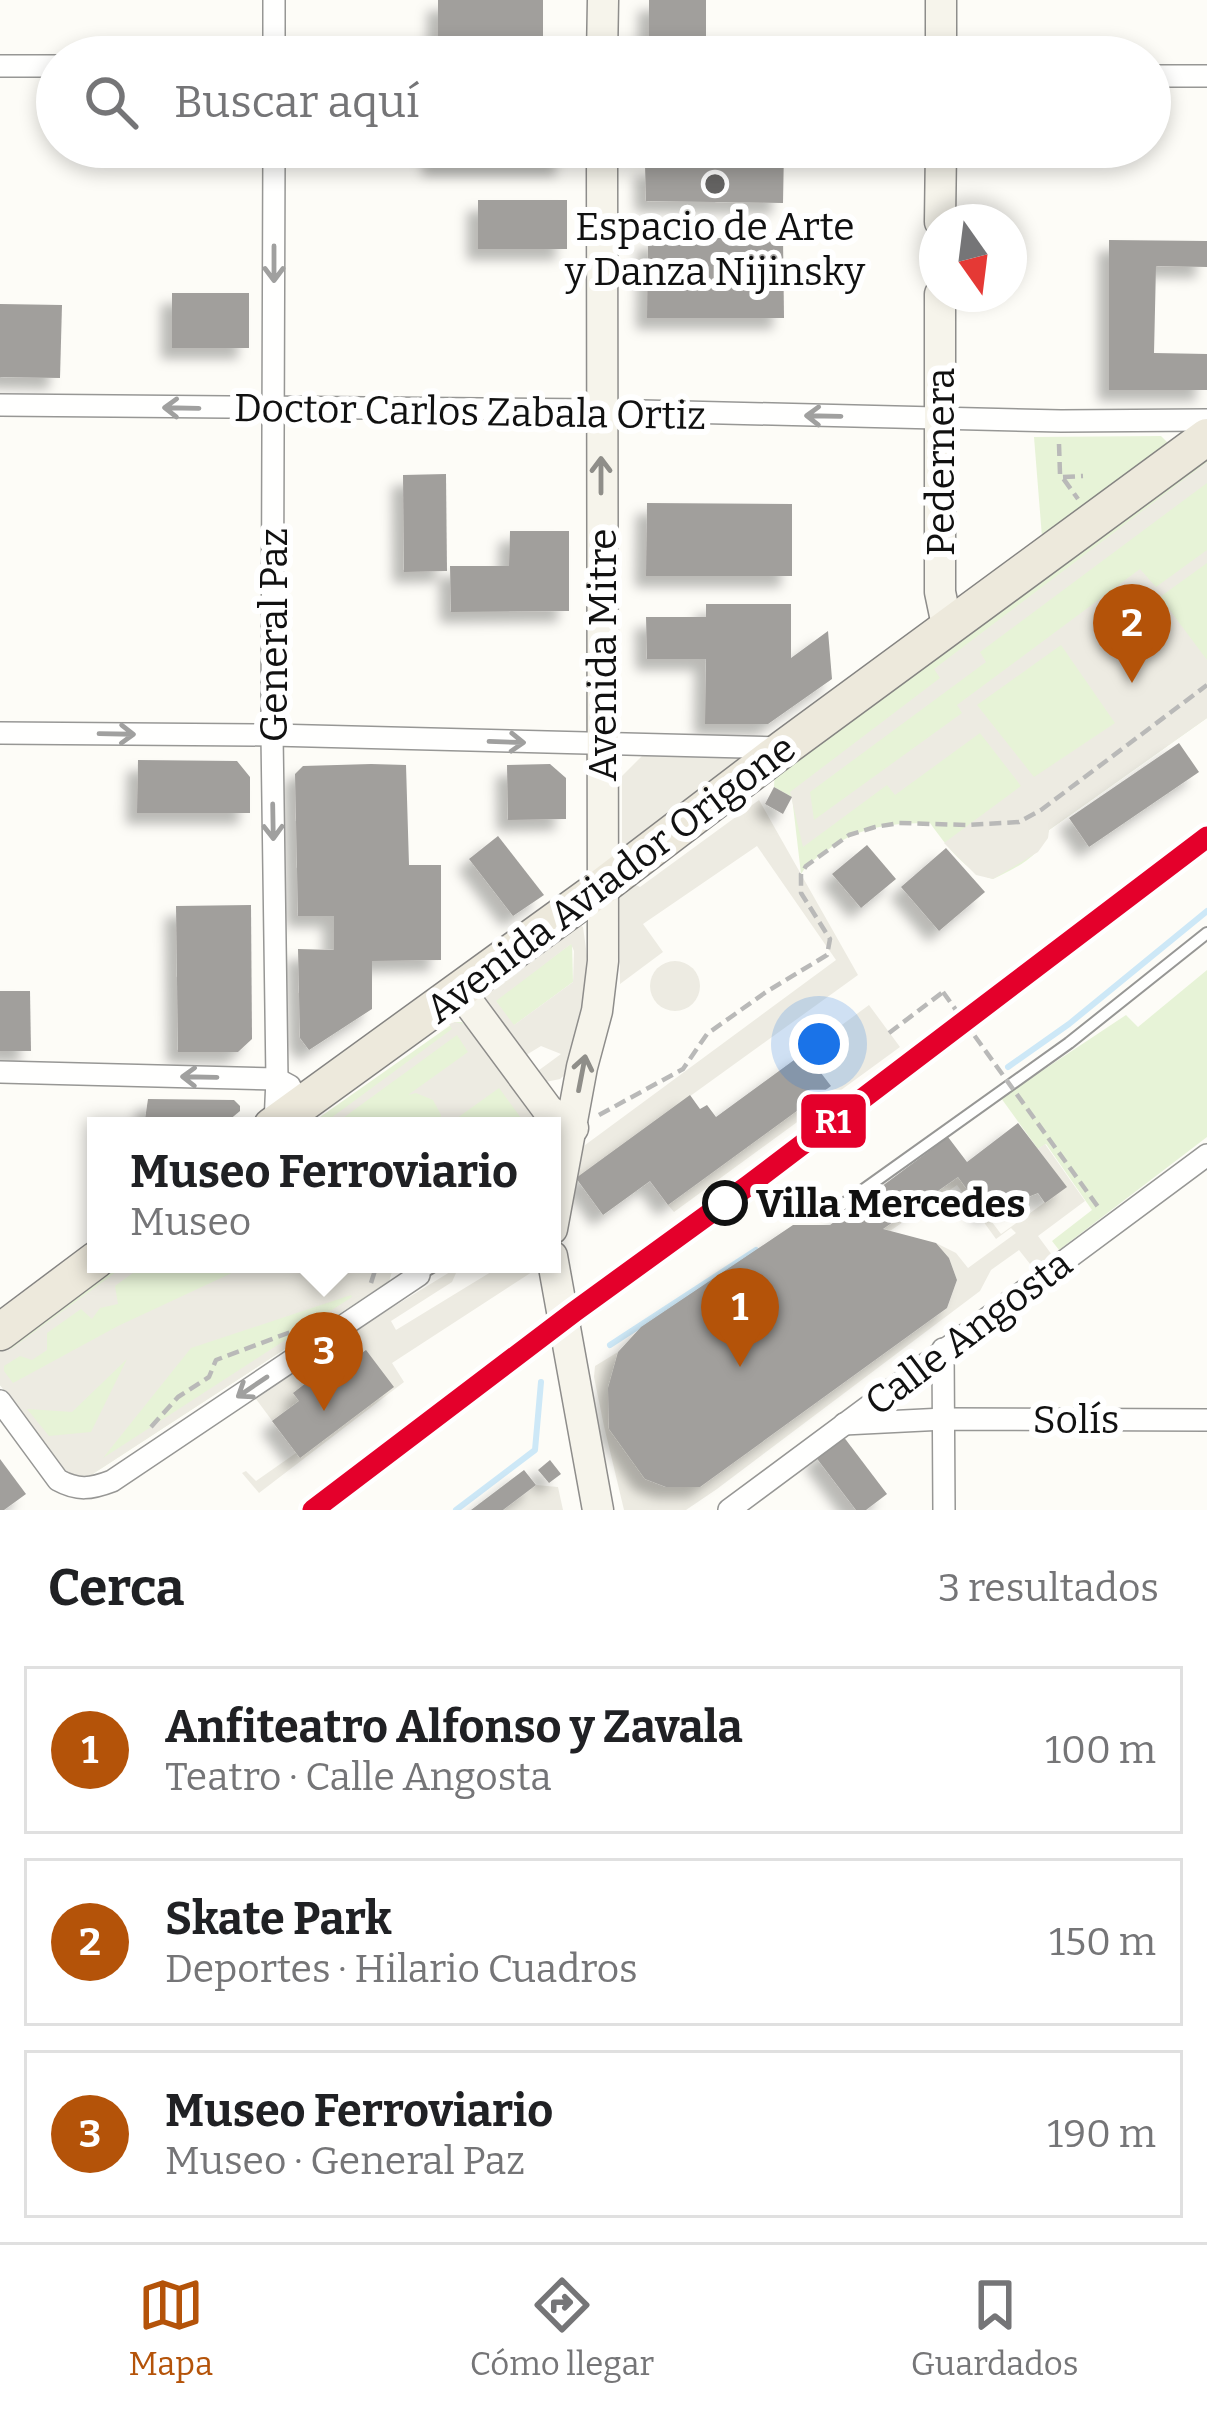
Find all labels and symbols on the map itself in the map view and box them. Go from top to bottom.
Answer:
marker: Espacio de Arte y Danza Nijinsky [702,171,728,197]
place label: Espacio de Arte y Danza Nijinsky [564,204,865,295]
north arrow [919,204,1027,312]
one-way arrow [263,244,285,283]
street label: Pedernera [918,368,964,556]
street label: Doctor Carlos Zabala Ortiz [233,385,707,439]
one-way arrow [162,397,201,419]
one-way arrow [804,404,843,427]
one-way arrow [590,456,612,495]
street label: General Paz [251,528,297,742]
street label: Avenida Mitre [580,528,626,782]
pin: 2 [1093,584,1171,683]
one-way arrow [97,723,136,745]
street label: Avenida Aviador Origone [417,725,804,1033]
one-way arrow [487,731,526,754]
one-way arrow [262,802,285,841]
your location [789,1014,849,1074]
one-way arrow [572,1055,594,1094]
one-way arrow [180,1065,219,1088]
line badge: R1 [799,1092,868,1150]
text: R1 [815,1102,852,1142]
place label: Villa Mercedes [756,1181,1025,1227]
marker: Villa Mercedes [704,1182,746,1224]
street label: Calle Angosta [856,1240,1081,1425]
pin: 1 [701,1268,779,1367]
pin: 3 [285,1312,363,1411]
one-way arrow [236,1374,270,1399]
street label: Solís [1033,1397,1119,1443]

